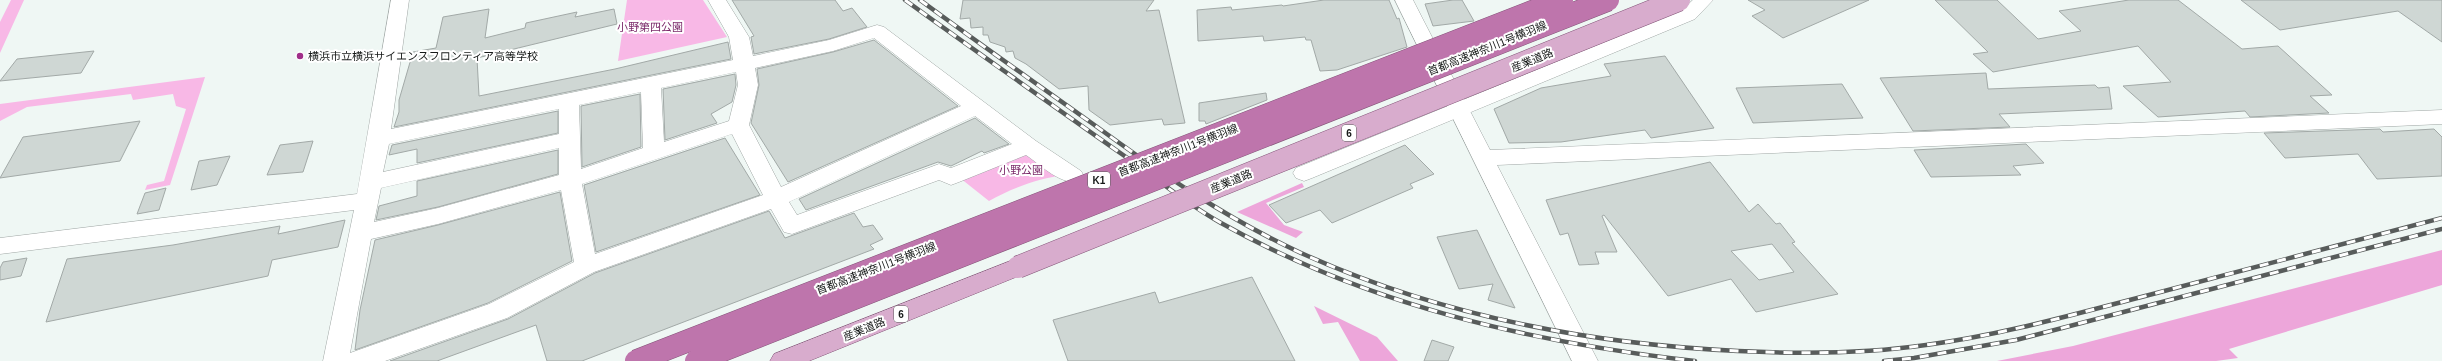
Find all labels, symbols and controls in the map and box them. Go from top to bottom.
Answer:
street label: 首都高速神奈川1号横羽線 [1426,19,1548,77]
park label: 小野第四公園 [617,21,683,33]
street label: 産業道路 [1509,46,1555,74]
place label: 横浜市立横浜サイエンスフロンティア高等学校 [308,50,538,62]
marker: 横浜市立横浜サイエンスフロンティア高等学校 [295,51,305,61]
street label: 首都高速神奈川1号横羽線 [1117,122,1239,178]
road number: 6 [1342,125,1356,141]
park label: 小野公園 [999,164,1043,176]
street label: 産業道路 [1208,167,1254,195]
road number: K1 [1088,172,1110,188]
street label: 首都高速神奈川1号横羽線 [815,240,937,296]
road number: 6 [894,306,908,322]
street label: 産業道路 [841,315,887,343]

